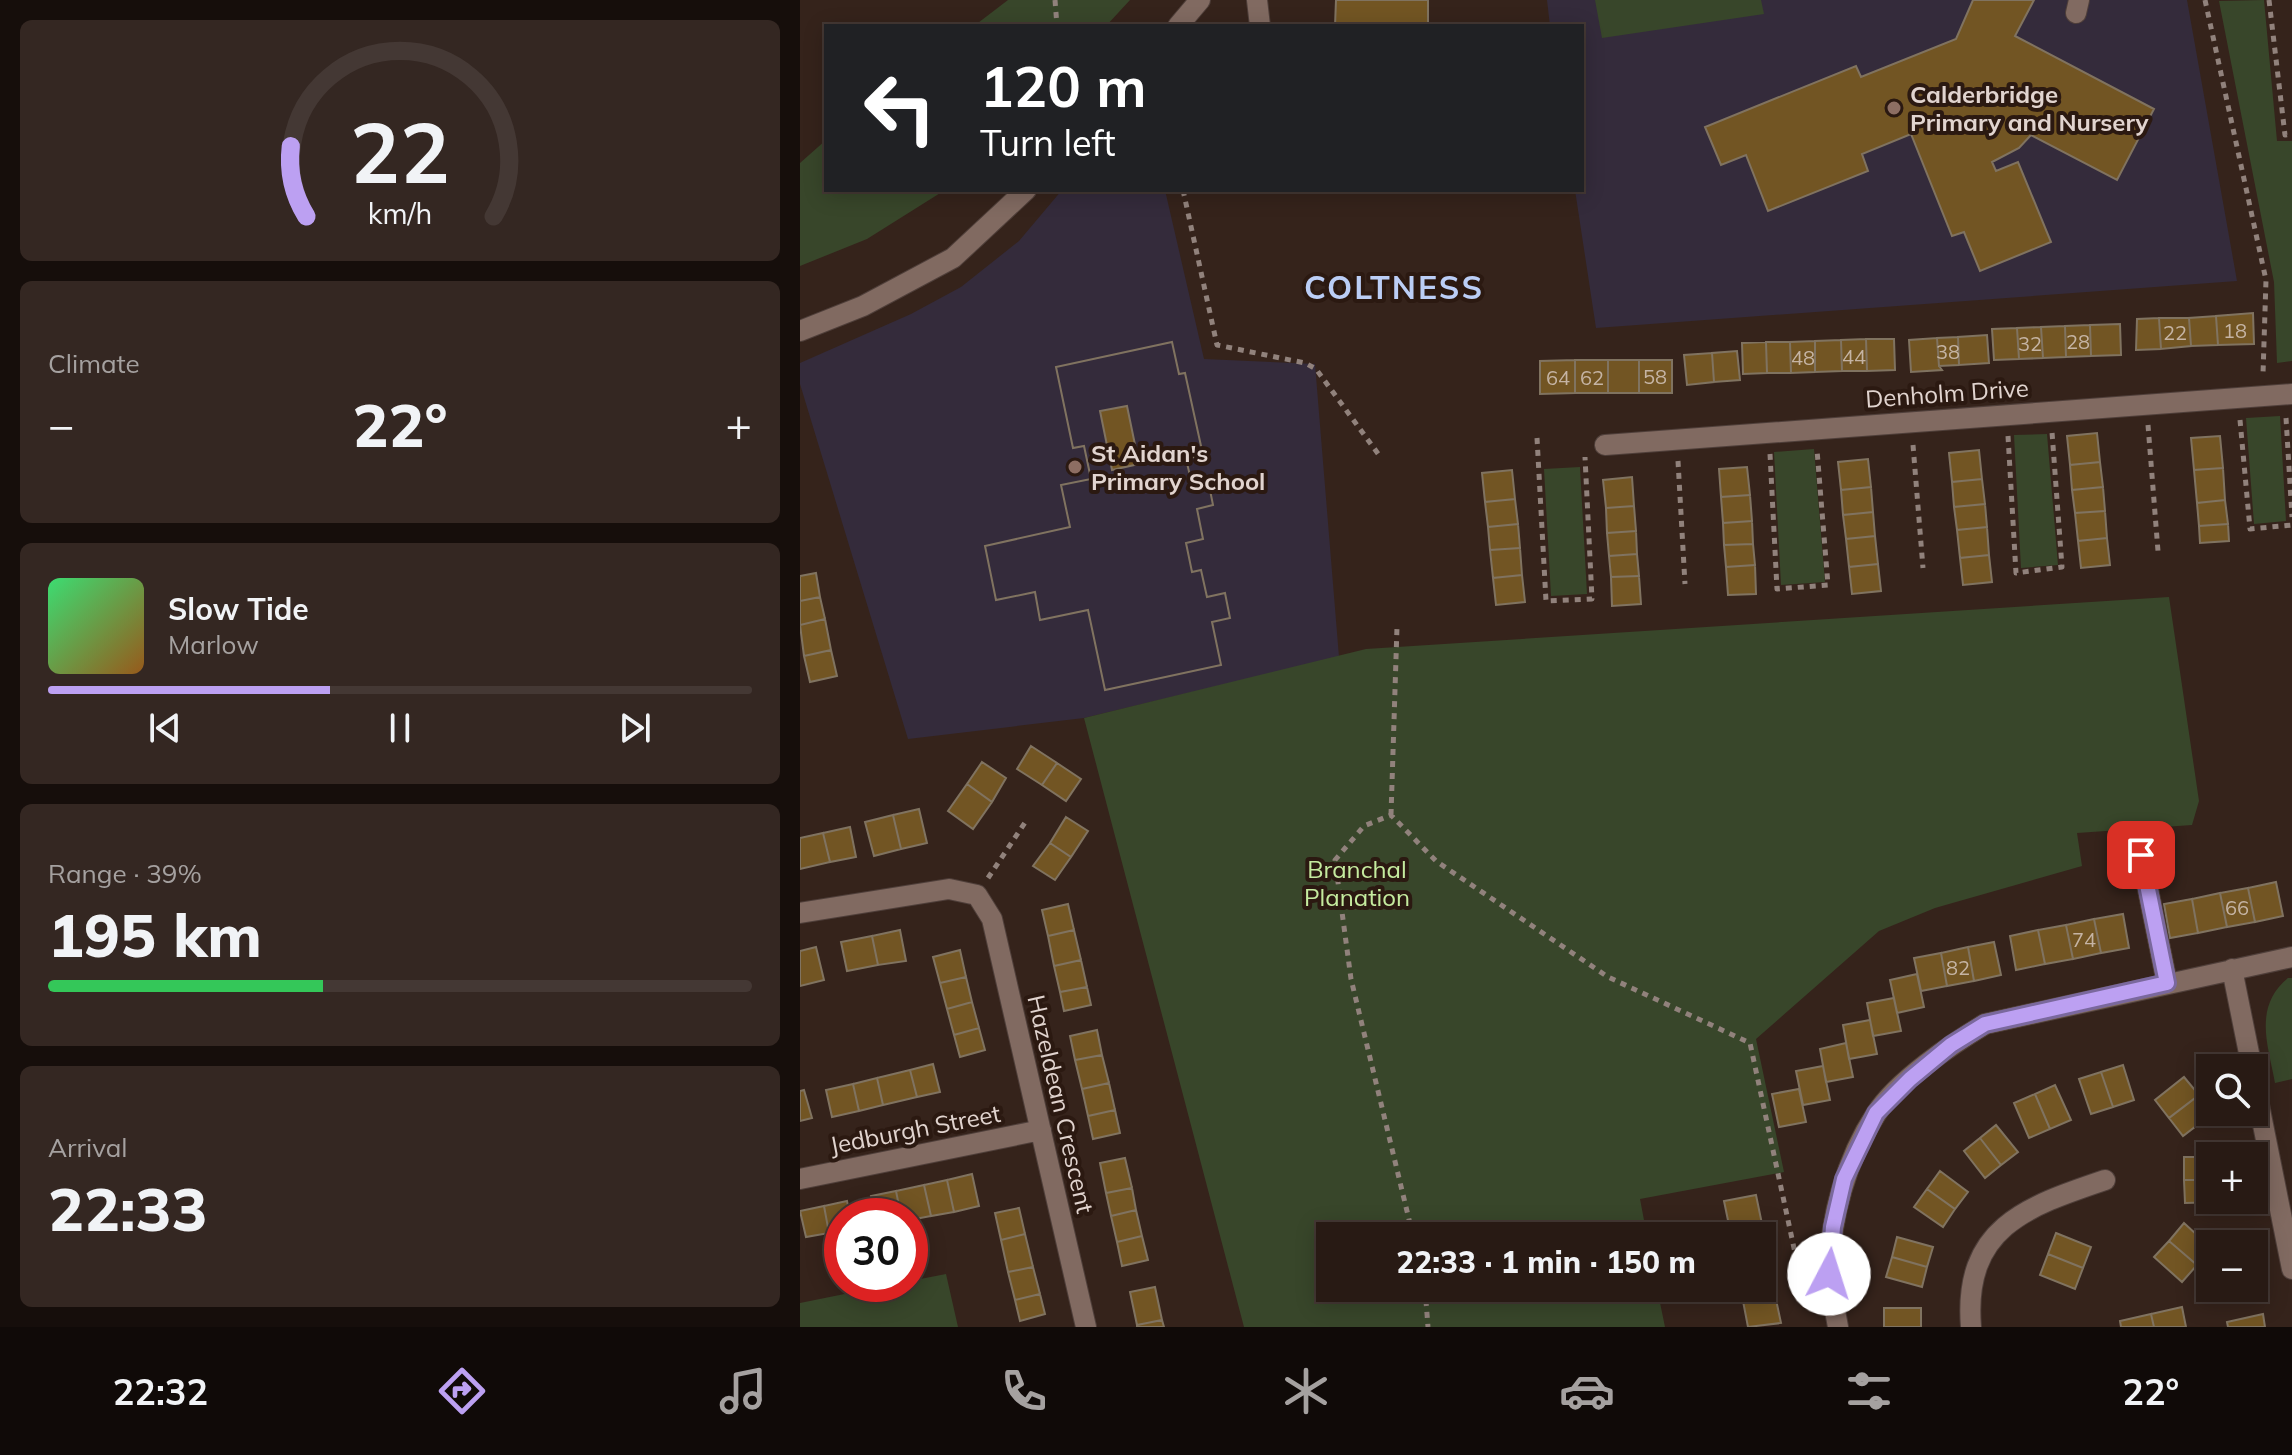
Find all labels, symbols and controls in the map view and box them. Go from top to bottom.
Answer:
text: 120 m [980,51,1147,121]
icon: left [848,56,952,160]
place label: Calderbridge Primary and Nursery [1910,79,2150,137]
text: 22 [350,98,450,203]
marker: Calderbridge Primary and Nursery [1885,99,1903,117]
text: Turn left [980,120,1116,165]
text: km/h [368,195,432,231]
district label: COLTNESS [1304,267,1484,307]
house number: 18 [2223,318,2247,343]
house number: 22 [2163,320,2187,345]
house number: 28 [2066,329,2090,354]
house number: 32 [2018,331,2042,356]
house number: 38 [1936,339,1960,364]
house number: 44 [1842,344,1866,369]
house number: 48 [1791,345,1815,370]
text: Climate [48,347,140,380]
house number: 58 [1643,364,1667,389]
house number: 64 [1546,365,1570,390]
house number: 62 [1580,365,1604,390]
street label: Denholm Drive [1864,372,2030,414]
text: 22° [352,387,448,462]
text: − [48,397,74,452]
text: + [726,397,752,452]
place label: St Aidan's Primary School [1091,438,1265,496]
marker: St Aidan's Primary School [1066,458,1084,476]
text: Slow Tide [168,590,309,628]
text: Marlow [168,628,259,661]
icon: previous [143,706,187,750]
icon: pause [378,706,422,750]
icon: next [613,706,657,750]
pin [2107,821,2175,889]
icon: arrive [2119,833,2163,877]
park label: Branchal Planation [1304,854,1410,912]
text: Range · 39% [48,857,202,890]
house number: 66 [2225,895,2249,920]
text: 195 km [48,897,262,972]
house number: 74 [2072,927,2096,952]
house number: 82 [1946,955,1970,980]
street label: Hazeldean Crescent [1021,992,1101,1216]
map controls [2196,1054,2268,1302]
button: search [2196,1054,2268,1126]
street label: Jedburgh Street [827,1098,1003,1160]
text: Arrival [48,1131,128,1164]
button: + [2196,1142,2268,1214]
text: 22:33 [48,1171,208,1246]
speed limit sign: 30 [824,1198,928,1302]
button: − [2196,1230,2268,1302]
position arrow [1787,1232,1871,1316]
text: 22:33 · 1 min · 150 m [1396,1243,1696,1281]
icon: directions [434,1363,490,1419]
icon: music [715,1363,771,1419]
icon: phone [996,1363,1052,1419]
icon: climate [1278,1363,1334,1419]
icon: car [1559,1363,1615,1419]
icon: filters [1841,1363,1897,1419]
text: 22:32 [113,1369,208,1414]
text: 22° [2122,1369,2179,1414]

